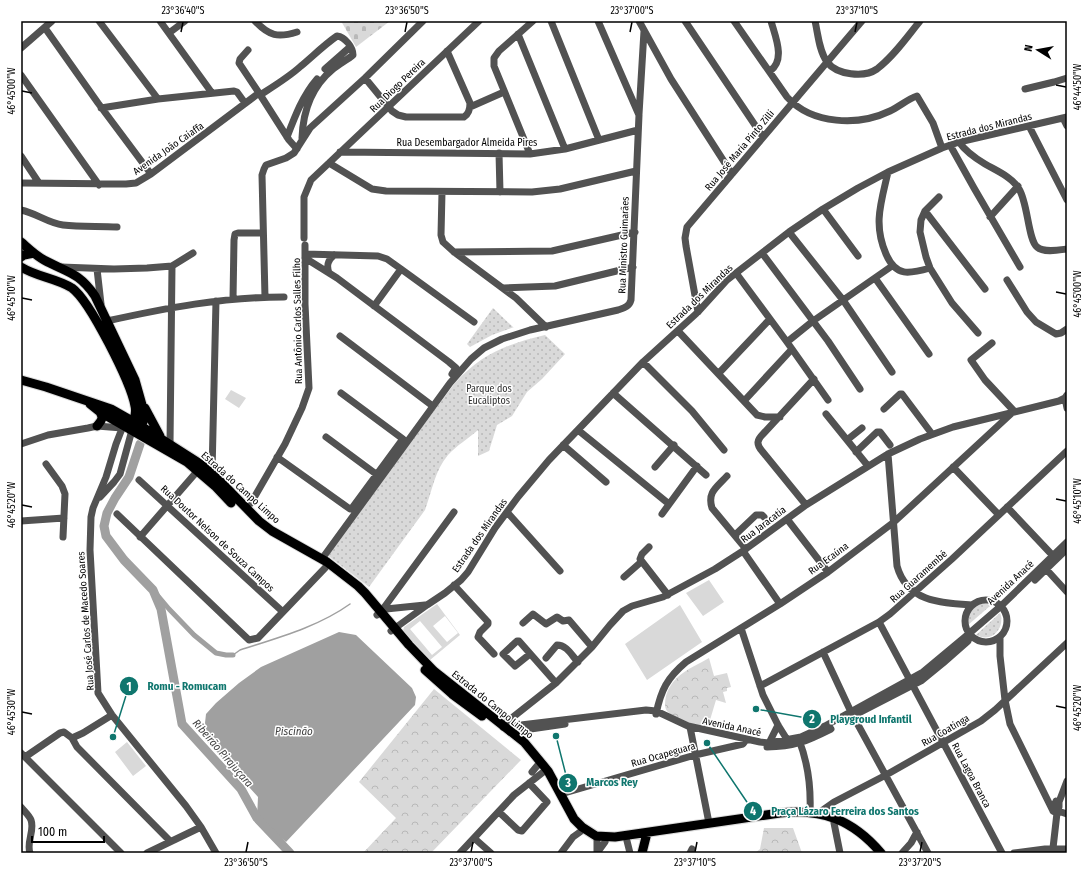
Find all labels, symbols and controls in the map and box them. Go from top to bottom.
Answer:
text: 23°36'40"S [161,5,205,17]
text: 23°36'50"S [385,5,429,17]
text: 23°37'00"S [610,5,654,17]
text: 23°37'10"S [836,5,878,17]
north arrow [1018,30,1058,70]
text: N [1022,44,1036,53]
street label: Rua Diogo Pereira [368,56,428,115]
text: 46°44'50"W [1072,63,1084,110]
text: 46°45'00"W [6,67,18,114]
street label: Rua José Maria Pinto Zilli [703,108,777,193]
street label: Estrada dos Mirandas [945,111,1033,143]
street label: Avenida João Caiaffa [131,120,206,178]
street label: Rua Desembargador Almeida Pires [397,137,537,149]
street label: Rua Ministro Guimarães [616,196,632,294]
street label: Rua Antônio Carlos Salles Filho [291,258,305,384]
street label: Estrada dos Mirandas [664,262,735,331]
text: 46°45'00"W [1072,270,1084,317]
text: 46°45'10"W [6,275,18,321]
park label: Parque dos Eucaliptos [466,383,512,407]
street label: Estrada do Campo Limpo [199,449,282,526]
text: 46°45'10"W [1072,478,1084,524]
text: 46°45'20"W [6,481,18,528]
street label: Rua Doutor Nelson de Souza Campos [158,483,277,595]
street label: Estrada dos Mirandas [450,496,510,575]
street label: Rua Jaracatia [739,504,789,546]
street label: Rua Ecaúna [805,539,851,577]
street label: Rua Guaramembé [888,548,950,605]
street label: Rua José Carlos de Macedo Soares [75,551,97,691]
street label: Avenida Anacé [985,558,1037,607]
street label: Estrada do Campo Limpo [449,668,536,741]
callout: Romu - Romucam [119,675,234,698]
text: 1 [126,680,132,694]
text: Romu - Romucam [147,680,227,693]
text: 46°45'20"W [1072,684,1084,731]
text: 46°45'30"W [6,688,18,735]
callout: Playgroud Infantil [802,707,920,730]
text: 2 [808,712,815,726]
street label: Rua Coatinga [919,712,972,749]
text: Playgroud Infantil [830,713,913,726]
street label: Avenida Anacé [701,715,762,739]
water label: Ribeirão Pirajuçara [190,717,256,790]
water label: Piscinão [275,725,313,738]
street label: Rua Ocapeguara [630,740,697,770]
street label: Rua Lagoa Branca [949,741,993,810]
callout: Marcos Rey [558,771,645,794]
text: 3 [564,776,571,790]
text: Marcos Rey [586,776,638,789]
callout: Praça Lázaro Ferreira dos Santos [743,800,927,823]
text: 4 [750,804,756,818]
text: Praça Lázaro Ferreira dos Santos [771,805,919,818]
scale bar [32,818,104,844]
text: 100 m [38,825,67,839]
text: 23°36'50"S [224,857,268,869]
text: 23°37'00"S [449,857,493,869]
text: 23°37'10"S [674,857,716,869]
text: 23°37'20"S [899,857,941,869]

